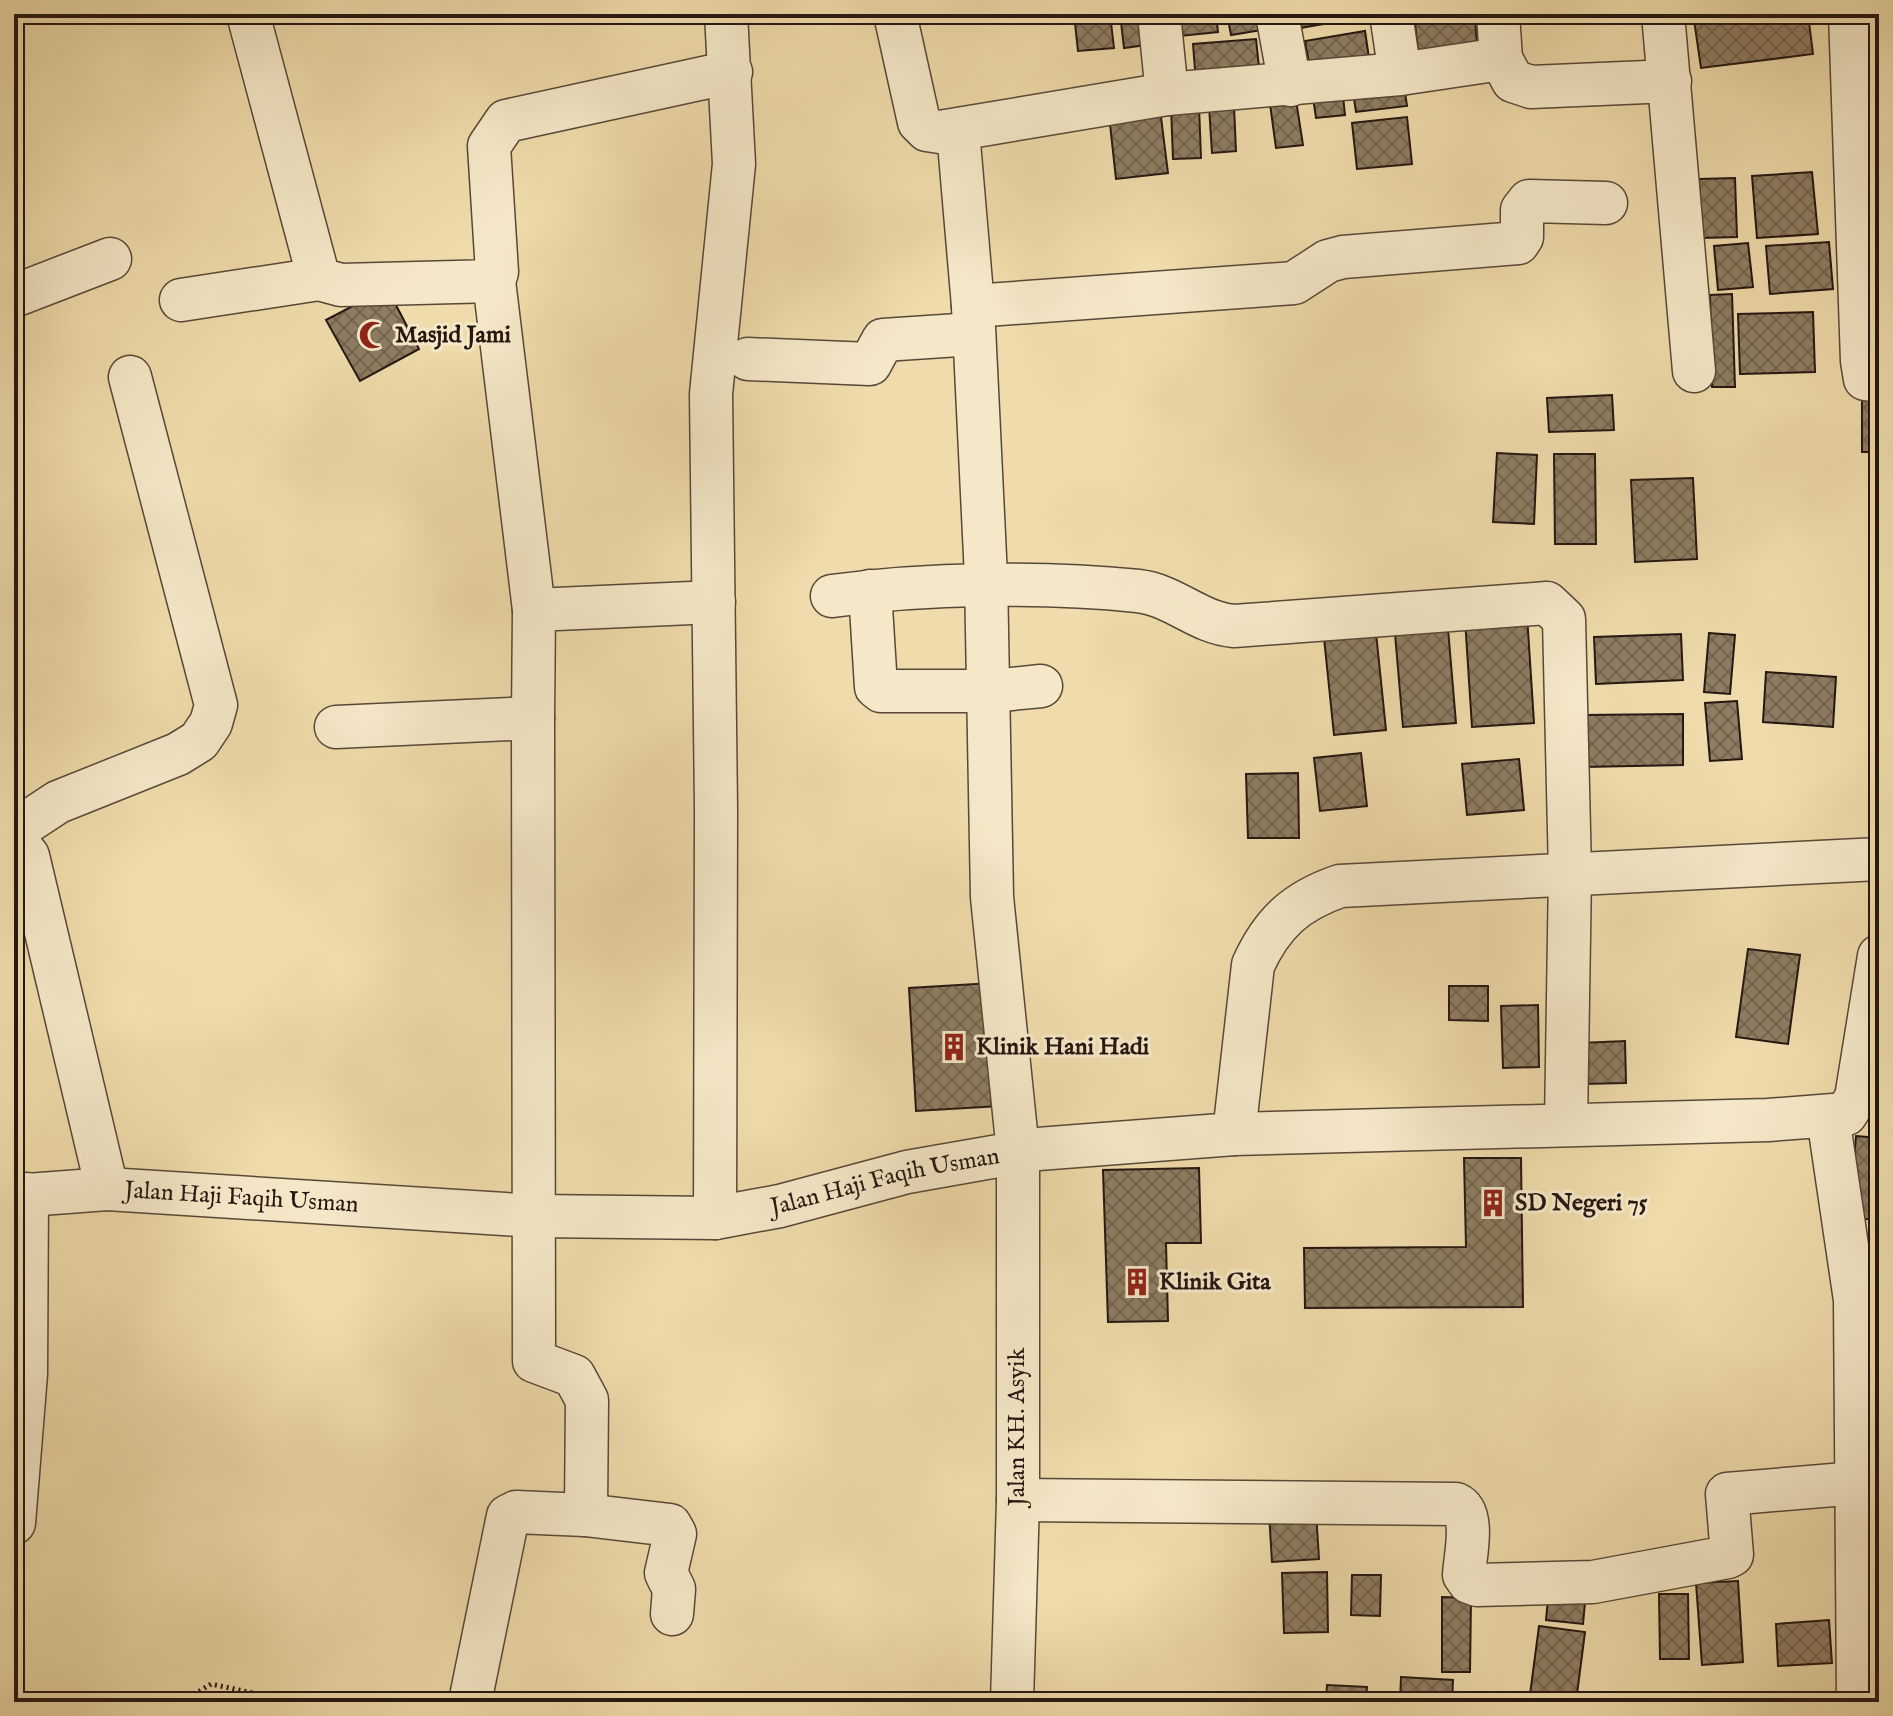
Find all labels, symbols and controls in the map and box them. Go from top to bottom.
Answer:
mosque icon: Masjid Jami [358,320,388,350]
place label: Masjid Jami [395,320,512,351]
building icon: Klinik Hani Hadi [939,1032,969,1062]
place label: Klinik Hani Hadi [976,1032,1150,1063]
street label: Jalan Haji Faqih Usman [765,1141,1002,1224]
street label: Jalan Haji Faqih Usman [120,1174,360,1220]
building icon: SD Negeri 75 [1478,1188,1508,1218]
place label: SD Negeri 75 [1515,1188,1648,1219]
building icon: Klinik Gita [1122,1267,1152,1297]
place label: Klinik Gita [1159,1267,1271,1298]
street label: Jalan KH. Asyik [1002,1348,1033,1509]

